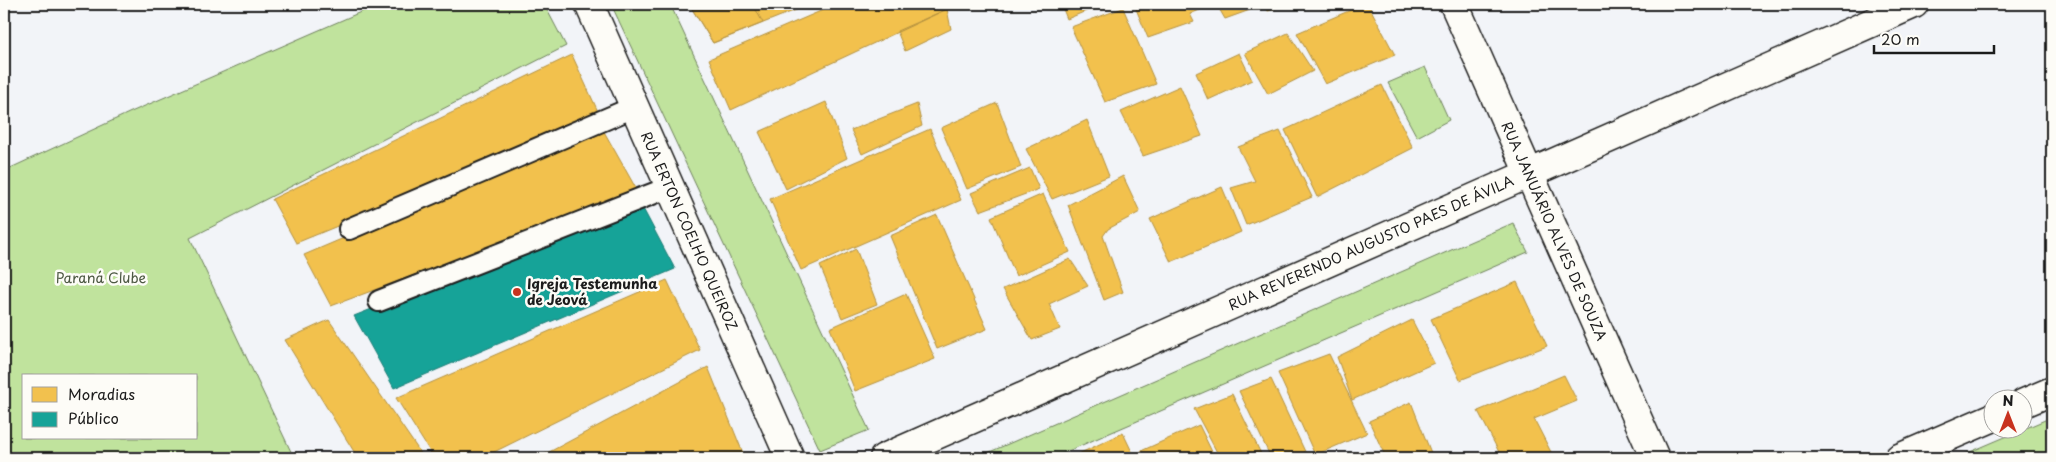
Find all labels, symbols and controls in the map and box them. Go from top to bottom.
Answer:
scale bar [1874,22,1994,54]
text: 20 m [1881,27,1920,50]
street label: RUA JANUÁRIO ALVES DE SOUZA [1497,118,1613,344]
street label: RUA ERTON COELHO QUEIROZ [636,128,743,334]
street label: RUA REVERENDO AUGUSTO PAES DE ÁVILA [1225,170,1517,315]
park label: Paraná Clube [56,267,147,288]
place label: Igreja Testemunha de Jeová [527,273,658,310]
marker: Igreja Testemunha de Jeová [511,286,523,298]
legend [22,374,198,440]
text: Moradias [68,382,135,405]
north arrow [1984,390,2034,440]
text: N [2002,390,2014,411]
text: Público [68,406,119,429]

